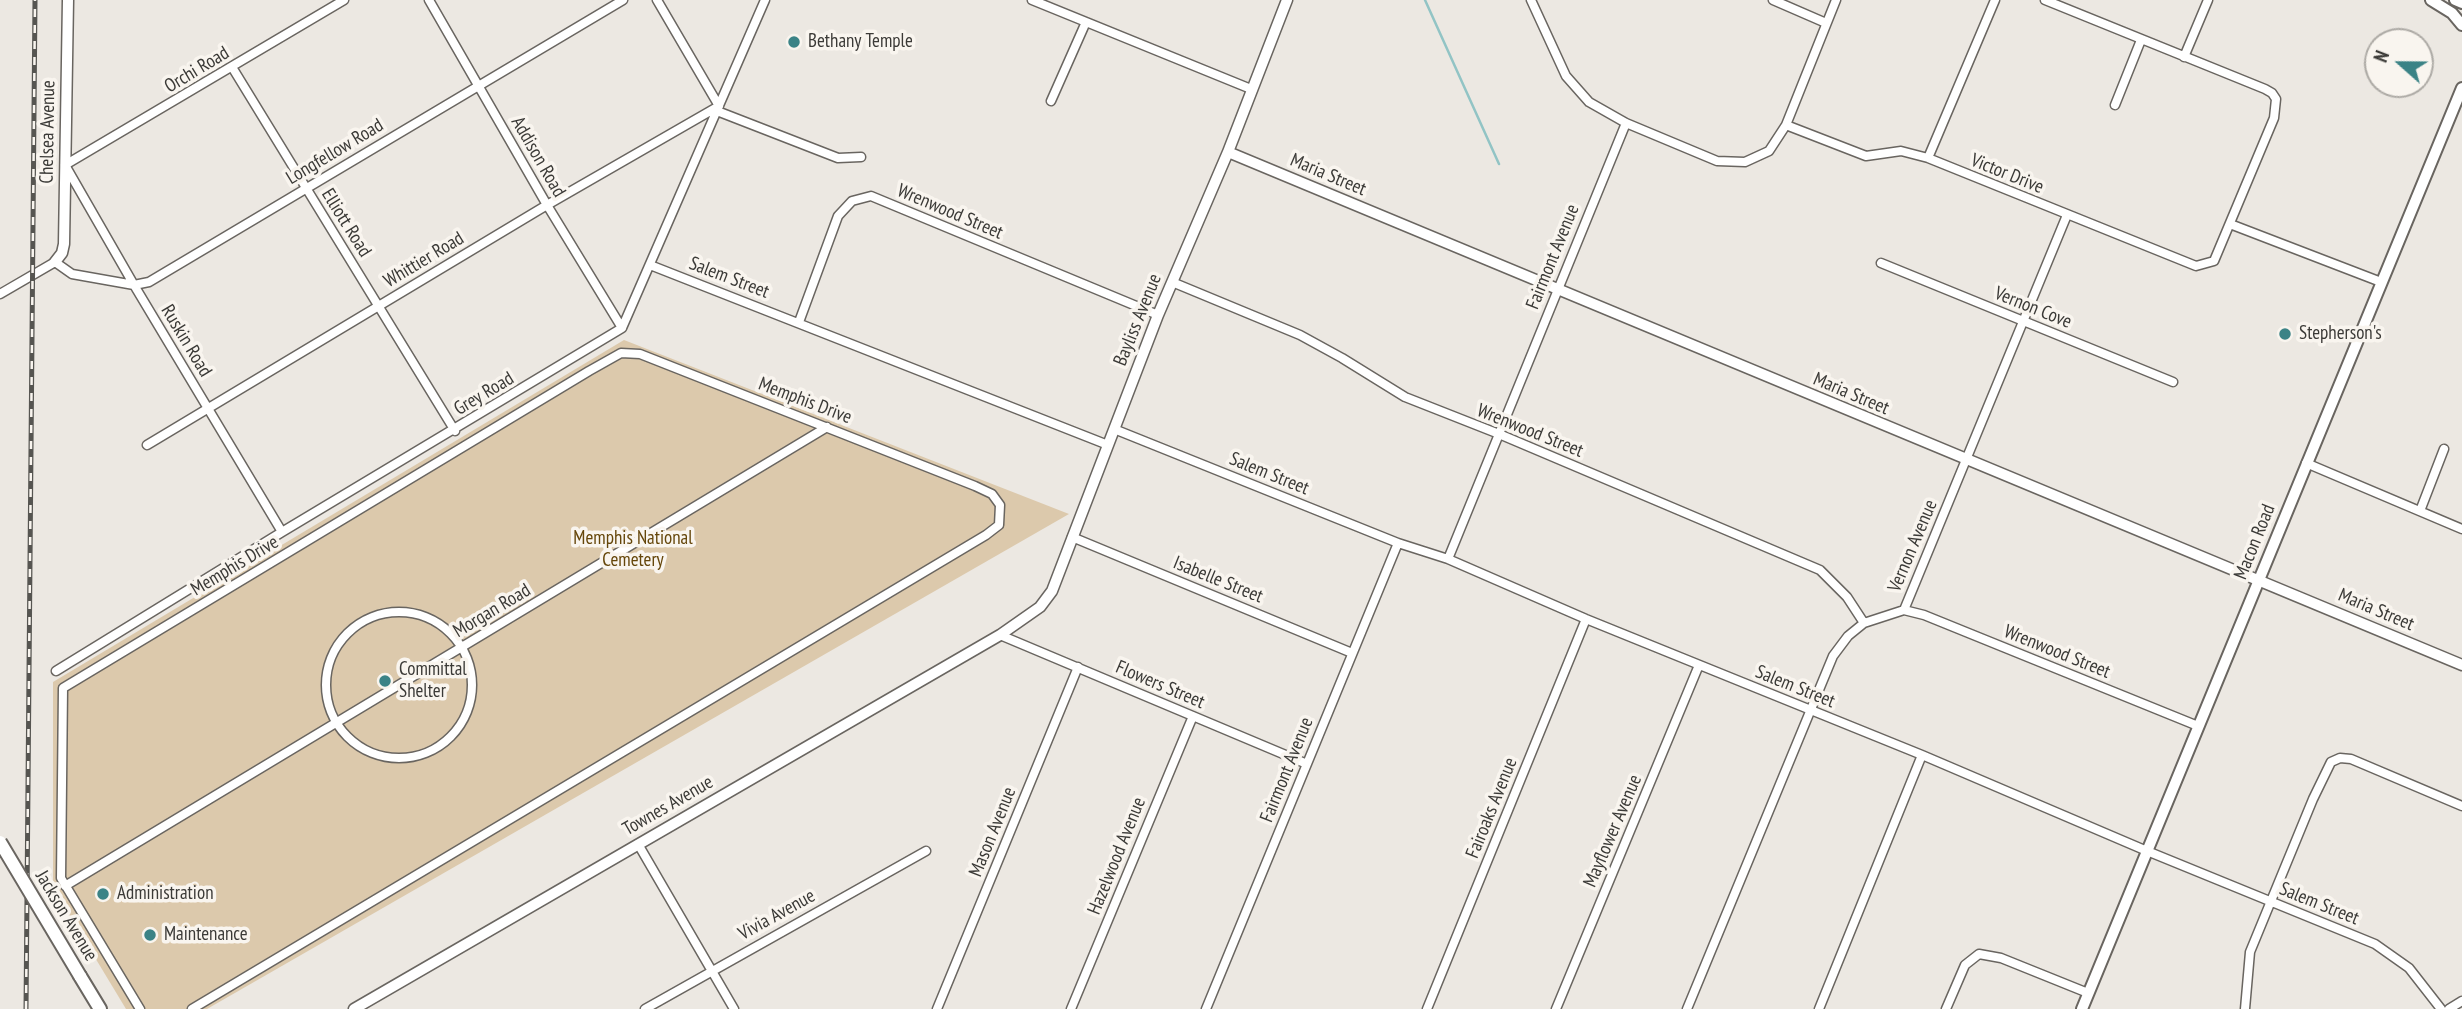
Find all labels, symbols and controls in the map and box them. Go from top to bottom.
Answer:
north arrow [2364,28,2434,98]
place label: Bethany Temple [808,31,913,53]
marker: Bethany Temple [786,34,802,50]
street label: Orchi Road [161,42,233,98]
text: N [2368,47,2394,65]
street label: Chelsea Avenue [36,80,60,184]
street label: Addison Road [506,113,570,201]
street label: Longfellow Road [282,114,388,190]
street label: Maria Street [1287,149,1369,201]
street label: Victor Drive [1967,149,2047,199]
street label: Wrenwood Street [894,180,1006,244]
street label: Elliott Road [316,185,376,261]
street label: Fairmont Avenue [1522,201,1584,313]
street label: Whittier Road [380,227,468,293]
street label: Salem Street [686,252,772,304]
street label: Bayliss Avenue [1109,271,1167,369]
street label: Vernon Cove [1991,282,2075,334]
street label: Ruskin Road [156,301,216,381]
place label: Stepherson's [2299,323,2382,345]
marker: Stepherson's [2277,326,2293,342]
street label: Grey Road [450,367,518,421]
street label: Maria Street [1810,368,1892,420]
street label: Memphis Drive [755,373,855,429]
street label: Wrenwood Street [1474,399,1586,463]
street label: Salem Street [1226,448,1312,500]
street label: Vernon Avenue [1883,496,1943,596]
street label: Macon Road [2230,501,2280,583]
park label: Memphis National Cemetery [573,528,693,572]
street label: Memphis Drive [187,531,283,601]
street label: Isabelle Street [1170,552,1266,608]
street label: Morgan Road [449,579,535,643]
street label: Maria Street [2335,584,2417,636]
street label: Wrenwood Street [2001,620,2113,684]
street label: Flowers Street [1112,656,1208,714]
place label: Committal Shelter [399,659,467,703]
street label: Salem Street [1752,661,1838,713]
marker: Committal Shelter [377,673,393,689]
street label: Fairmont Avenue [1256,714,1318,826]
street label: Fairoaks Avenue [1461,754,1523,862]
street label: Townes Avenue [619,771,717,841]
street label: Mayflower Avenue [1579,771,1647,891]
street label: Mason Avenue [965,784,1021,880]
street label: Hazelwood Avenue [1083,794,1151,918]
street label: Jackson Avenue [30,867,102,965]
street label: Salem Street [2276,878,2362,930]
place label: Administration [117,883,214,905]
street label: Vivia Avenue [735,885,819,945]
marker: Administration [95,886,111,902]
place label: Maintenance [164,924,248,946]
marker: Maintenance [142,927,158,943]

